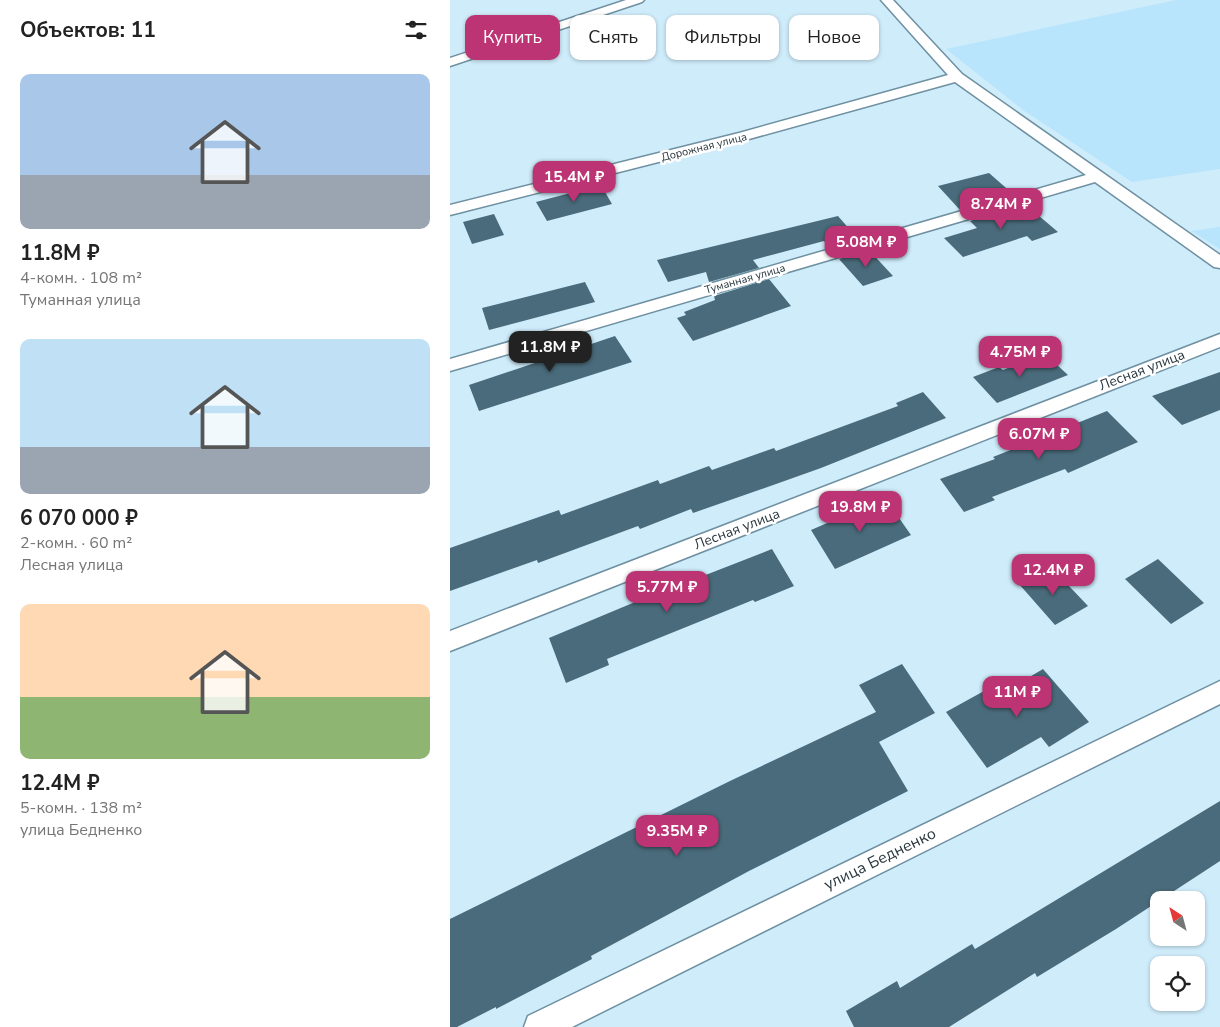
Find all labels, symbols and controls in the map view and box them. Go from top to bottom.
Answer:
chip: Купить [465,15,560,60]
chip: Снять [570,15,656,60]
chip: Фильтры [666,15,779,60]
chip: Новое [789,15,879,60]
text: Объектов: 11 [20,16,156,44]
icon: filters [402,16,430,44]
icon: home [180,107,270,197]
street label: Дорожная улица [659,129,749,165]
pin: 15.4M ₽ [528,160,620,203]
text: 15.4M ₽ [544,166,604,188]
pin: 8.74M ₽ [955,188,1047,230]
text: 8.74M ₽ [971,193,1031,215]
pin: 5.08M ₽ [820,226,912,268]
text: 5.08M ₽ [836,231,896,253]
text: 11.8M ₽ [20,239,100,267]
street label: Туманная улица [703,260,787,298]
text: 4-комн. · 108 m² [20,267,142,289]
text: Туманная улица [20,289,141,311]
pin: 11.8M ₽ [504,330,596,373]
text: 11.8M ₽ [520,336,580,358]
pin: 4.75M ₽ [974,336,1066,378]
text: 4.75M ₽ [990,341,1050,363]
street label: Лесная улица [1096,345,1188,395]
icon: home [180,372,270,462]
pin: 6.07M ₽ [993,418,1085,460]
text: 6.07M ₽ [1009,423,1069,445]
pin: 19.8M ₽ [814,490,906,533]
text: 19.8M ₽ [830,496,890,518]
text: 6 070 000 ₽ [20,504,138,532]
street label: Лесная улица [691,504,783,554]
text: 2-комн. · 60 m² [20,532,132,554]
text: Лесная улица [20,554,123,576]
pin: 12.4M ₽ [1007,554,1099,596]
text: 12.4M ₽ [1023,559,1083,581]
pin: 5.77M ₽ [621,570,713,613]
text: 5.77M ₽ [637,576,697,598]
icon: home [180,637,270,727]
pin: 11M ₽ [982,676,1052,718]
text: 11M ₽ [993,681,1041,703]
text: 12.4M ₽ [20,769,100,797]
text: 5-комн. · 138 m² [20,797,142,819]
pin: 9.35M ₽ [631,814,723,857]
text: улица Бедненко [20,819,142,841]
text: 9.35M ₽ [647,820,707,842]
street label: улица Бедненко [820,822,940,896]
north arrow [1150,891,1205,946]
map controls [1150,891,1205,1011]
button: locate [1150,956,1205,1011]

